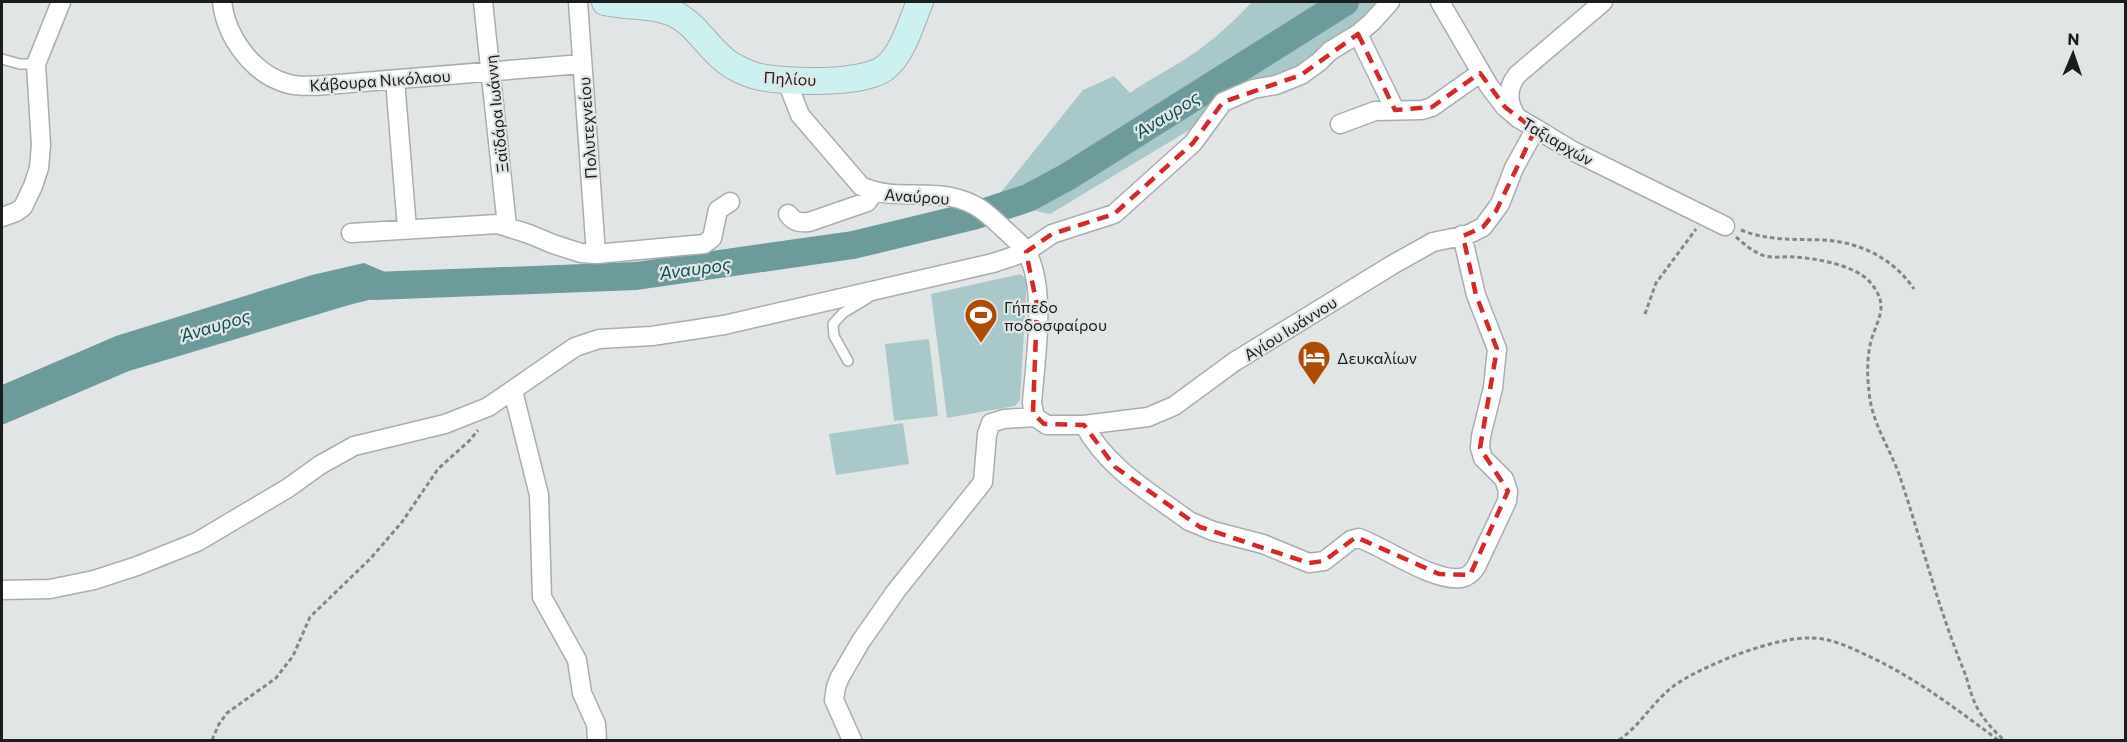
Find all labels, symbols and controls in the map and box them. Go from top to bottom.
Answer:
north arrow [2043,24,2103,84]
text: N [2067,29,2080,48]
street label: Ξαϊδάρα Ιωάννη [480,54,512,174]
street label: Κάβουρα Νικόλαου [309,66,451,94]
street label: Πηλίου [763,67,817,89]
street label: Πολυτεχνείου [574,76,600,180]
water label: Άναυρος [1130,86,1203,143]
street label: Ταξιαρχών [1519,113,1597,169]
street label: Αναύρου [884,184,950,208]
water label: Άναυρος [657,252,732,284]
street label: Αγίου Ιωάννου [1240,292,1340,364]
sports icon: Γήπεδο ποδοσφαίρου [963,297,999,344]
place label: Γήπεδο ποδοσφαίρου [1004,297,1107,334]
water label: Άναυρος [176,304,253,346]
hotel icon: Δευκαλίων [1296,339,1332,386]
place label: Δευκαλίων [1337,348,1417,367]

